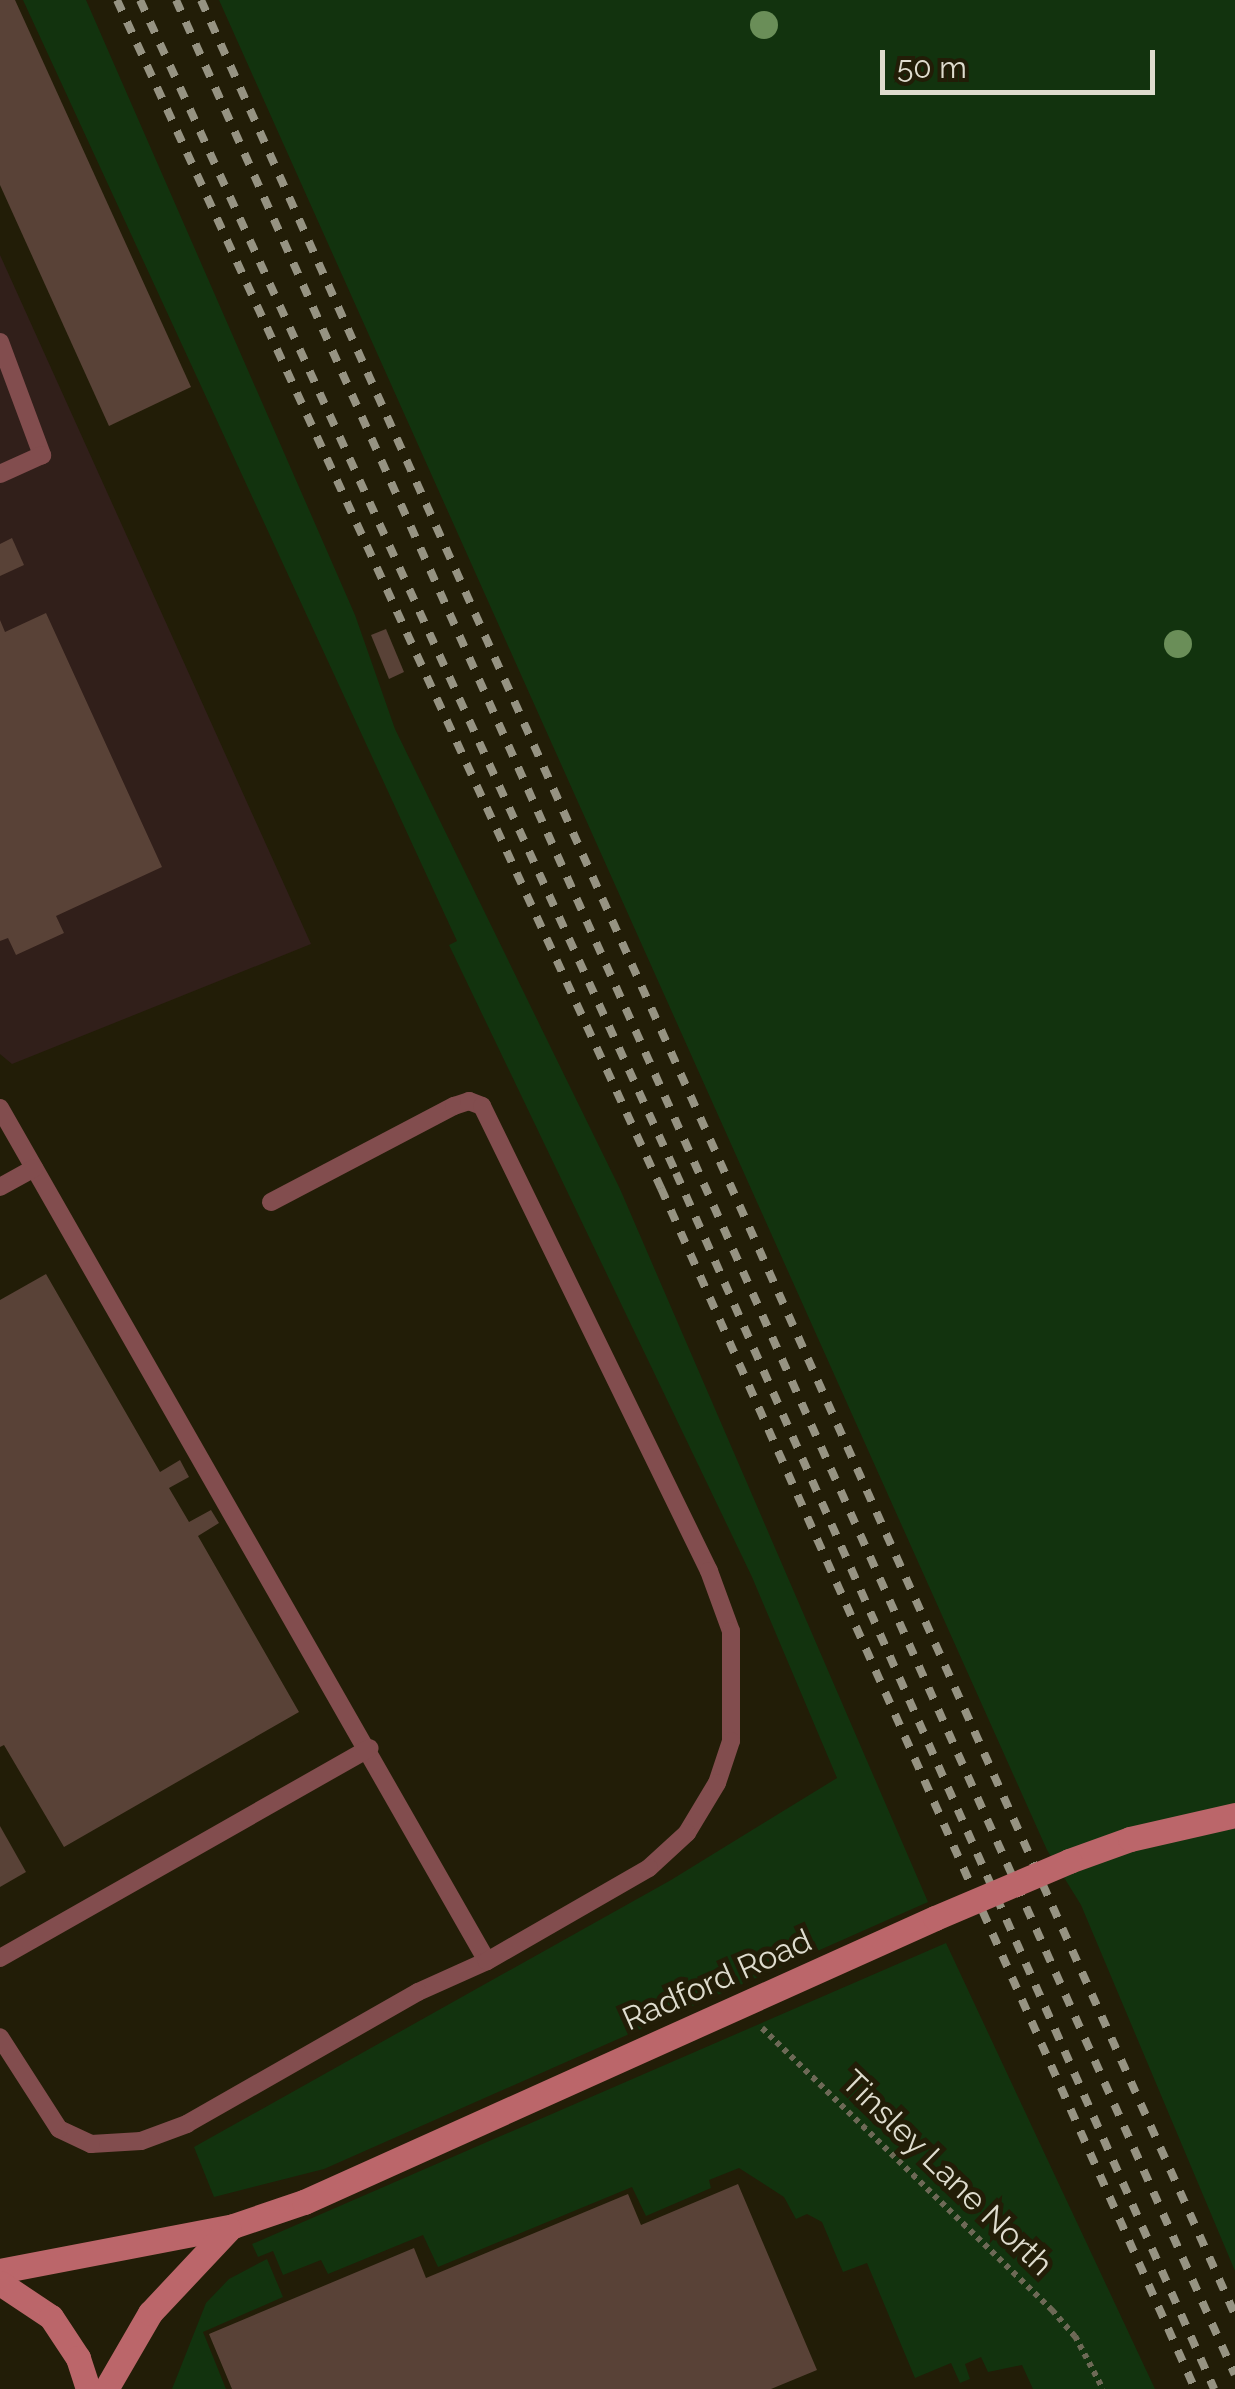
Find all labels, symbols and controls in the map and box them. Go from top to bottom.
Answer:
scale bar [885,30,1160,92]
text: 50 m [897,50,967,85]
street label: Radford Road [617,1921,817,2039]
street label: Tinsley Lane North [833,2062,1061,2284]

